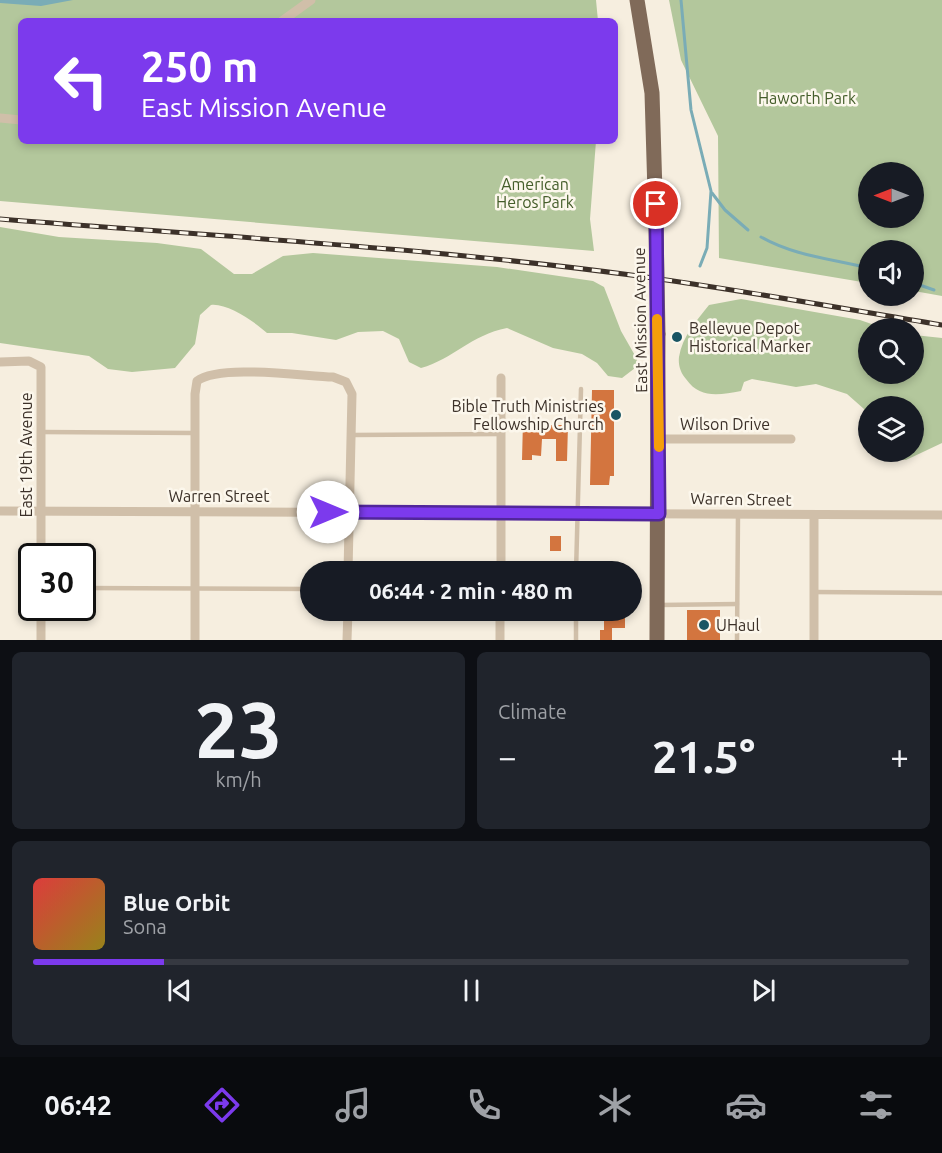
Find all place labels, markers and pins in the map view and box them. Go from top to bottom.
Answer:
pin [630,178,681,229]
place label: Bellevue Depot Historical Marker [689,319,811,355]
marker: Bellevue Depot Historical Marker [670,330,684,344]
place label: Bible Truth Ministries Fellowship Church [451,397,604,433]
marker: Bible Truth Ministries Fellowship Church [609,408,623,422]
place label: UHaul [716,616,760,634]
marker: UHaul [697,618,711,632]

